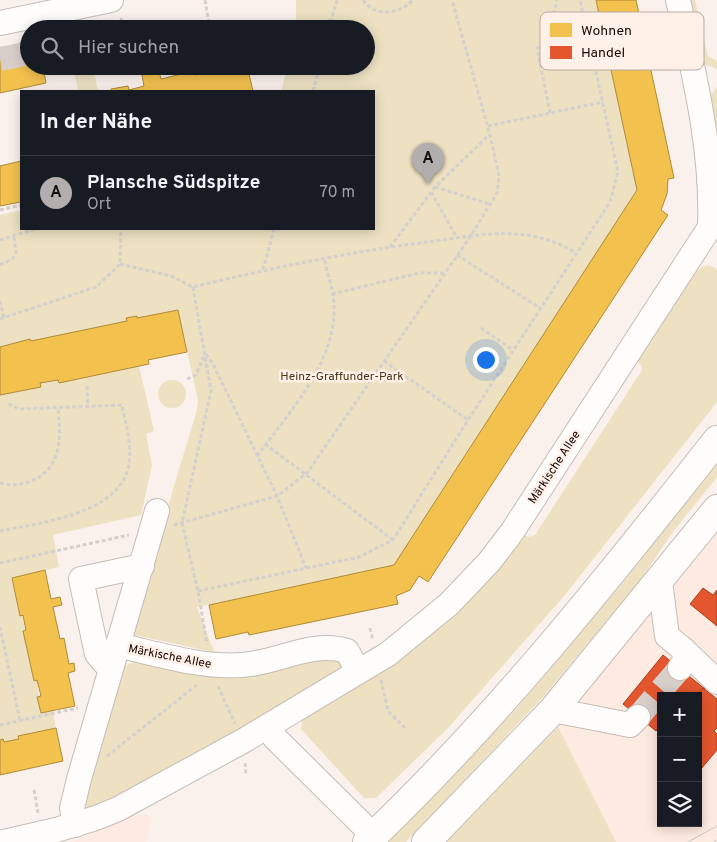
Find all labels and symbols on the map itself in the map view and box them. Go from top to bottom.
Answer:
legend [540,12,704,70]
text: Wohnen [581,23,632,40]
text: Handel [581,45,625,62]
pin: A [412,143,444,184]
your location [473,347,499,373]
park label: Heinz-Graffunder-Park [280,369,404,385]
street label: Märkische Allee [525,428,585,507]
street label: Märkische Allee [127,641,213,673]

